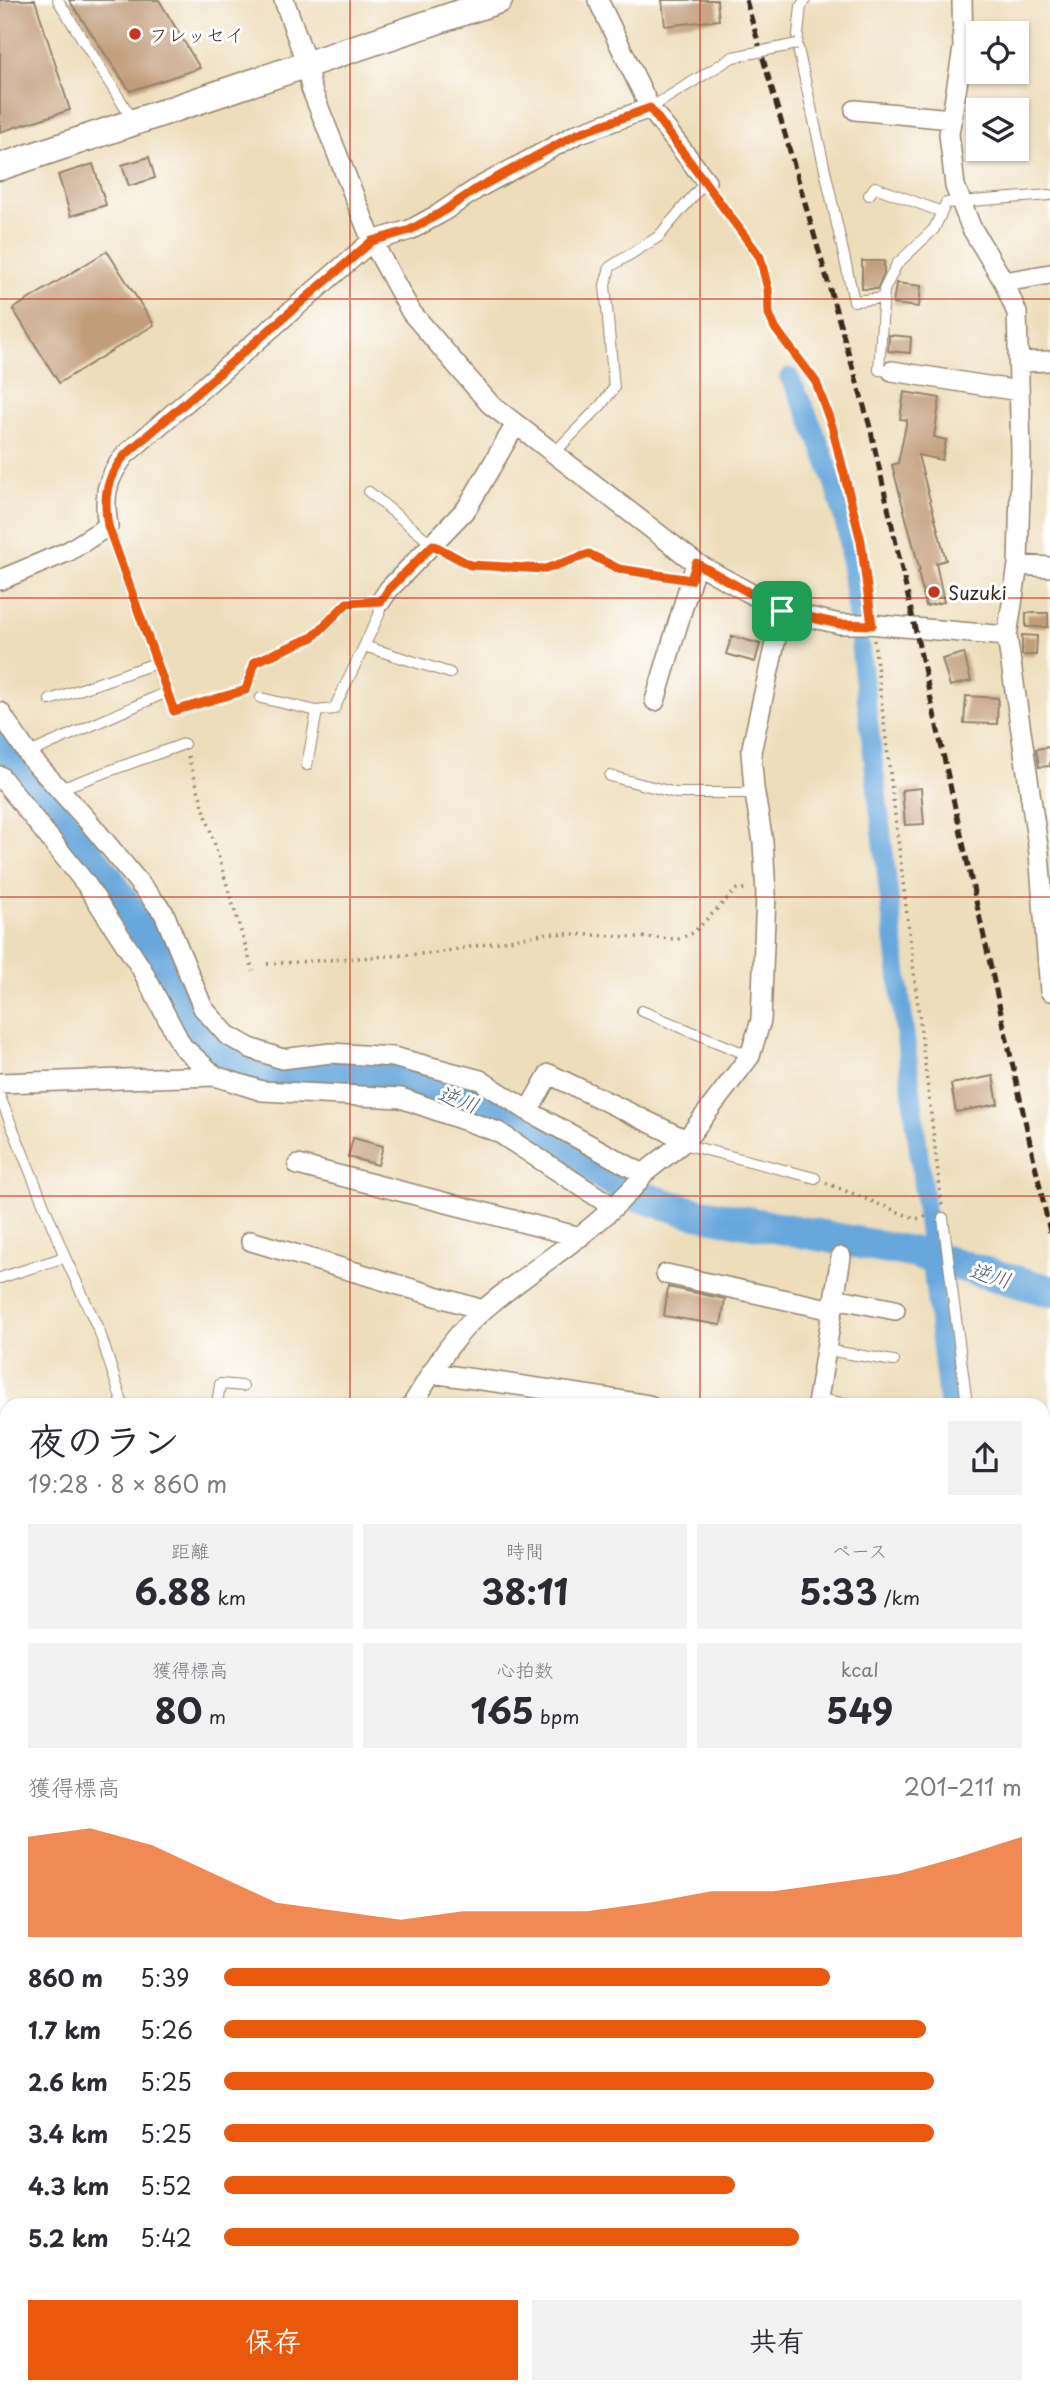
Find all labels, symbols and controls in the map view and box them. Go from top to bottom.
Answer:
place label: フレッセイ [149,20,244,48]
map controls [966,21,1029,161]
button: locate [966,21,1029,84]
marker: フレッセイ [127,26,143,42]
button: layers [966,98,1029,161]
place label: Suzuki [948,578,1007,606]
pin [752,581,812,641]
marker: Suzuki [926,584,942,600]
icon: arrive [763,592,801,630]
water label: 逆川 [434,1076,484,1120]
water label: 逆川 [966,1253,1016,1295]
text: 夜のラン [28,1411,180,1468]
button: share [948,1421,1022,1495]
text: 19:28 · 8 × 860 m [28,1466,227,1501]
text: 距離 [171,1536,209,1564]
text: 時間 [506,1536,544,1564]
text: ペース [832,1536,888,1564]
text: 6.88 [135,1564,211,1617]
text: 38:11 [482,1564,568,1617]
text: 5:33 [799,1564,878,1617]
text: km [211,1583,246,1611]
text: /km [878,1583,920,1611]
text: 獲得標高 [152,1655,228,1683]
text: 心拍数 [496,1655,554,1683]
text: kcal [841,1655,879,1683]
text: 80 [155,1683,203,1736]
text: 165 [470,1683,534,1736]
text: 549 [826,1683,893,1736]
text: m [203,1702,226,1730]
text: bpm [534,1702,580,1730]
text: 獲得標高 [28,1769,120,1804]
text: 201–211 m [904,1769,1022,1804]
text: 860 m [28,1960,103,1995]
text: 5:39 [140,1960,190,1995]
text: 1.7 km [28,2012,101,2047]
text: 5:26 [140,2012,193,2047]
text: 2.6 km [28,2064,108,2099]
text: 5:25 [140,2064,192,2099]
text: 3.4 km [28,2116,108,2151]
text: 5:25 [140,2116,192,2151]
text: 4.3 km [28,2168,109,2203]
text: 5:52 [140,2168,192,2203]
text: 5.2 km [28,2220,109,2255]
text: 5:42 [140,2220,192,2255]
button: 保存 [28,2300,518,2380]
button: 共有 [532,2300,1022,2380]

